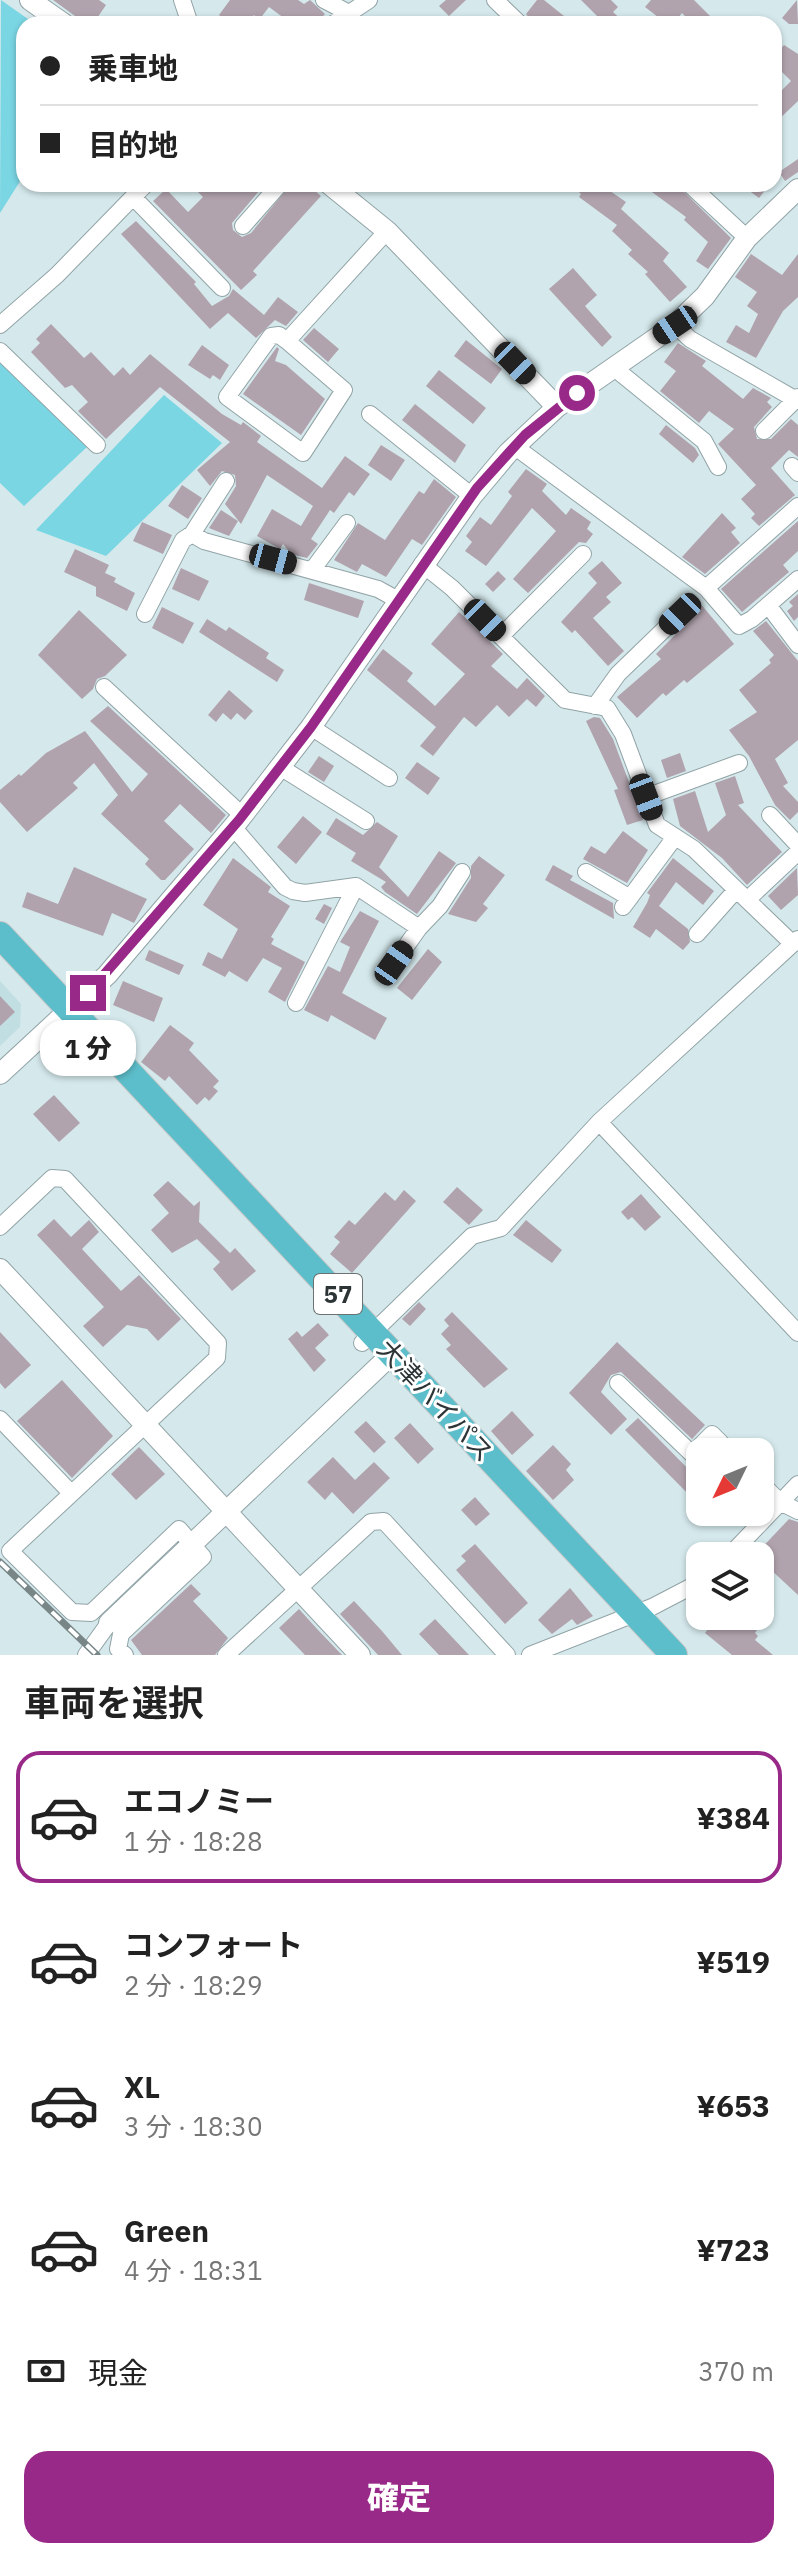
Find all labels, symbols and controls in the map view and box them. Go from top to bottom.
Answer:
text: 乗車地 [88,48,178,87]
text: 目的地 [88,125,178,164]
car [648,302,702,348]
car [490,337,540,389]
route start [559,375,595,411]
car [247,541,299,577]
car [654,589,706,639]
car [460,595,510,645]
car [626,770,666,824]
car [370,936,418,990]
route end [70,975,106,1011]
callout: 1 分 [40,1021,136,1077]
text: 1 分 [64,1031,112,1065]
road number: 57 [314,1274,362,1314]
street label: 大津バイパス [371,1332,501,1468]
north arrow [686,1438,774,1526]
map controls [686,1438,774,1630]
button: layers [686,1542,774,1630]
text: 車両を選択 [24,1679,204,1726]
icon: car [28,1781,100,1853]
text: エコノミー [124,1781,274,1820]
text: ¥384 [697,1798,770,1837]
text: 1 分 · 18:28 [124,1824,262,1858]
icon: car [28,1925,100,1997]
text: コンフォート [124,1925,303,1964]
text: ¥519 [697,1942,770,1981]
text: 2 分 · 18:29 [124,1968,262,2002]
text: XL [124,2067,160,2106]
icon: car [28,2069,100,2141]
text: ¥653 [697,2086,770,2125]
text: 3 分 · 18:30 [124,2109,262,2143]
text: Green [124,2211,209,2250]
icon: car [28,2213,100,2285]
text: ¥723 [697,2230,770,2269]
text: 4 分 · 18:31 [124,2253,262,2287]
icon: cash [24,2349,68,2393]
text: 現金 [88,2353,148,2392]
text: 370 m [698,2354,774,2388]
button: 確定 [24,2451,774,2543]

